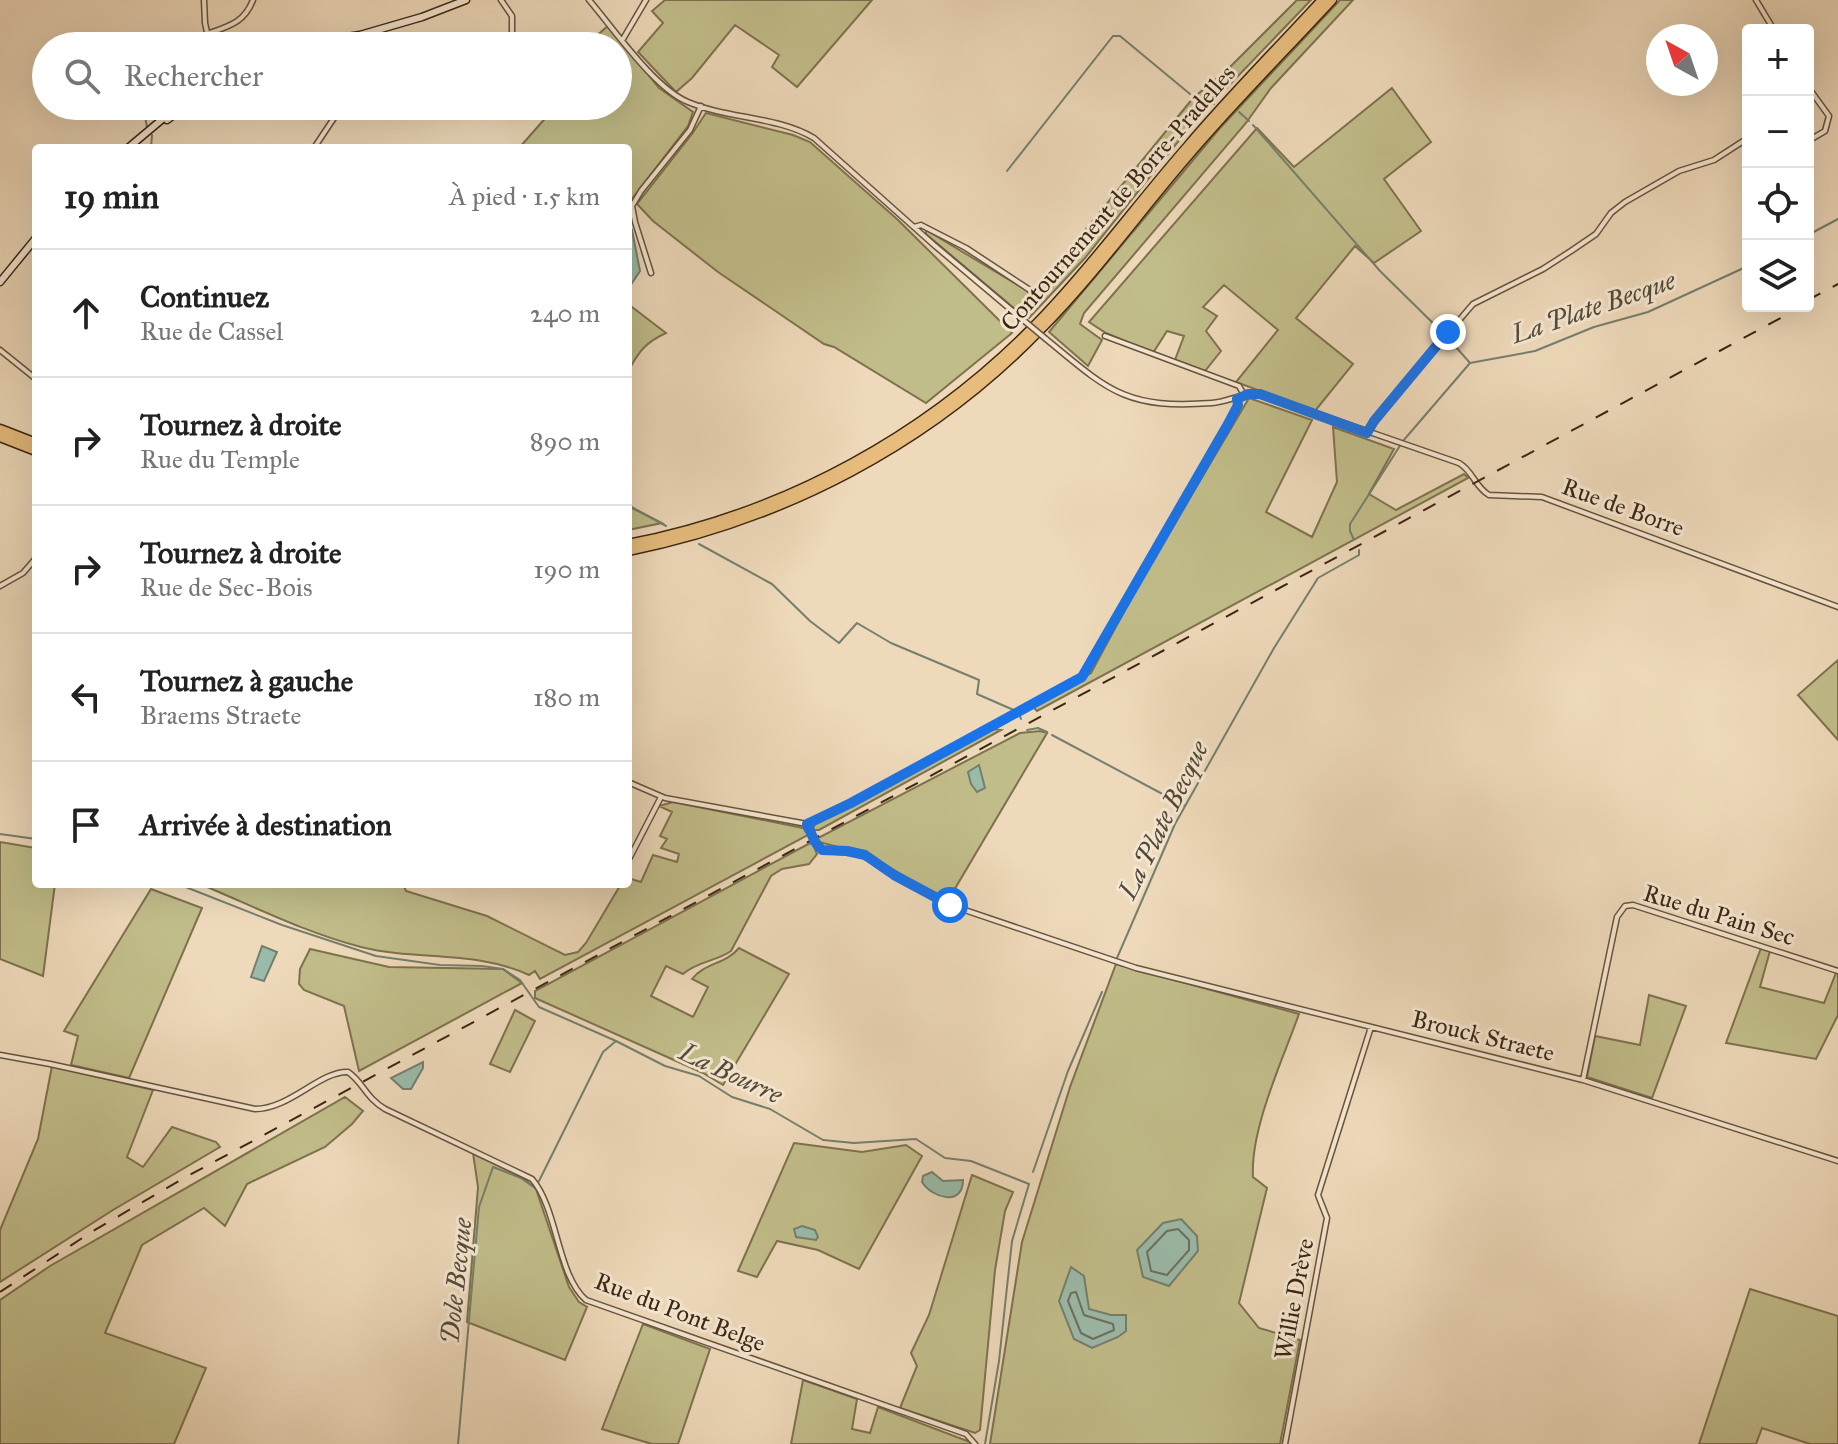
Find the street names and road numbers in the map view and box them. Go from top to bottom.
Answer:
street label: Contournement de Borre-Pradelles [994,59,1242,337]
street label: Rue de Borre [1558,471,1688,543]
street label: Rue du Pain Sec [1640,878,1798,952]
street label: Brouck Straete [1409,1004,1557,1068]
street label: Willie Drève [1268,1236,1320,1362]
street label: Rue du Pont Belge [591,1266,769,1358]

